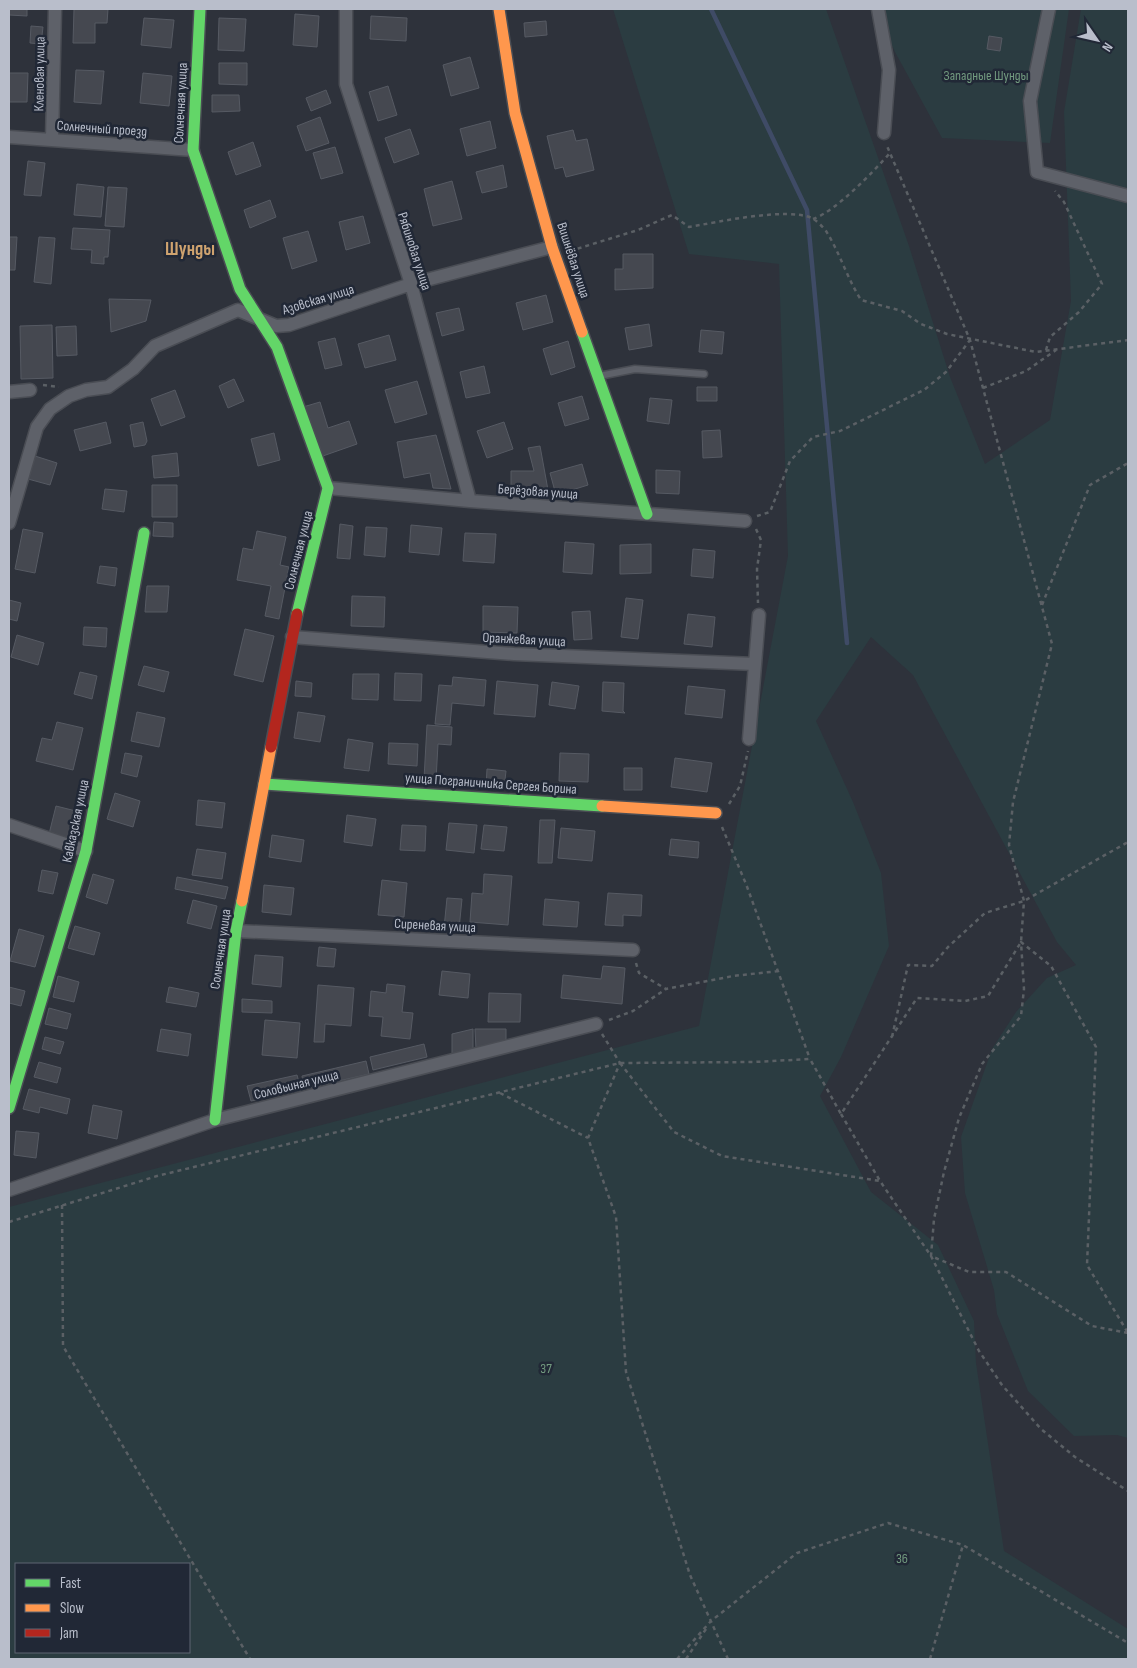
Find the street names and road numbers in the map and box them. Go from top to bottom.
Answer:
street label: Кленовая улица [30,36,49,112]
street label: Солнечная улица [170,62,191,144]
street label: Солнечный проезд [56,117,148,140]
street label: Рябиновая улица [394,210,435,292]
street label: Вишнёвая улица [553,220,594,300]
street label: Азовская улица [279,281,356,319]
street label: Берёзовая улица [497,480,579,503]
street label: Солнечная улица [280,509,317,591]
street label: Оранжевая улица [482,629,566,650]
street label: улица Пограничника Сергея Борина [405,769,577,798]
street label: Кавказская улица [58,778,93,864]
street label: Солнечная улица [206,908,235,990]
street label: Сиреневая улица [394,915,476,936]
street label: Соловьиная улица [252,1066,340,1103]

